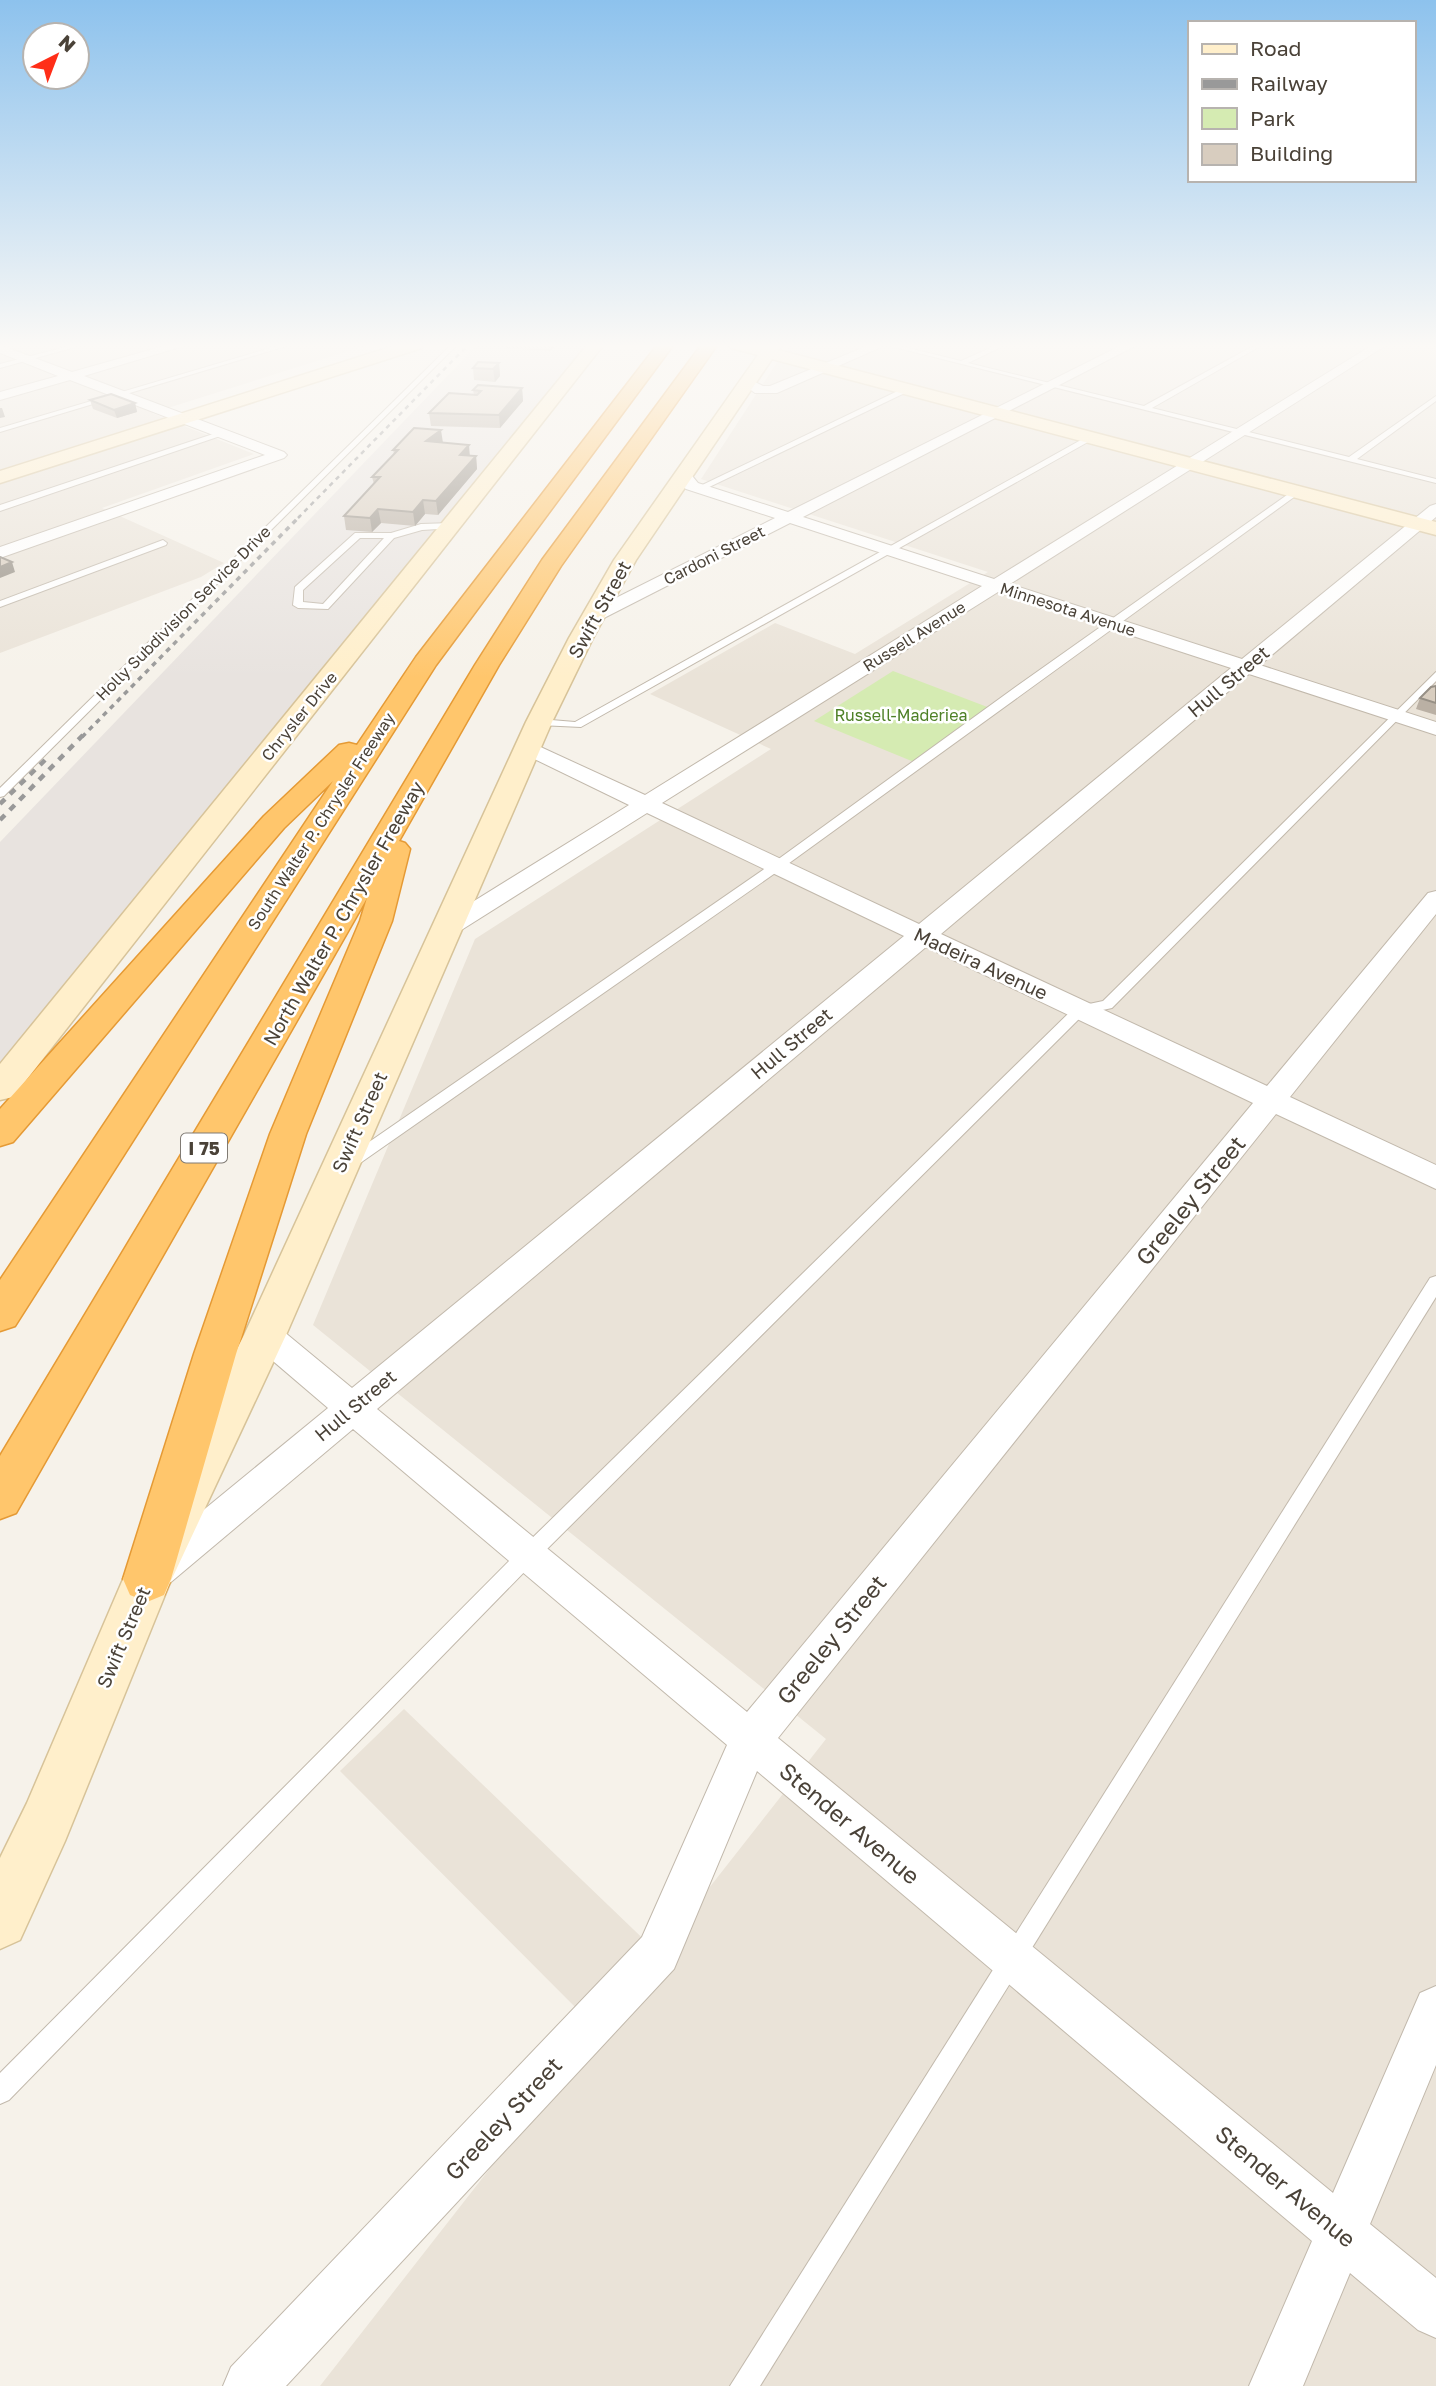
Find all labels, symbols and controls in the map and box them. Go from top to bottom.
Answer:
north arrow [21,21,91,91]
legend [1188,21,1415,182]
text: N [55,30,81,56]
text: Road [1250,35,1301,61]
text: Railway [1250,70,1328,96]
text: Park [1250,105,1296,131]
text: Building [1250,140,1333,166]
street label: Holly Subdivision Service Drive [91,521,275,705]
street label: Cardoni Street [660,521,768,589]
street label: Swift Street [563,556,635,662]
street label: Minnesota Avenue [998,578,1138,640]
street label: Russell Avenue [859,596,969,676]
street label: Hull Street [1183,640,1273,722]
street label: Chrysler Drive [257,667,341,765]
park label: Russell-Maderiea [835,705,967,725]
street label: South Walter P. Chrysler Freeway [243,709,399,933]
street label: North Walter P. Chrysler Freeway [258,776,428,1049]
street label: Madeira Avenue [911,922,1051,1004]
street label: Hull Street [746,1002,836,1084]
street label: Swift Street [326,1068,392,1176]
street label: Greeley Street [1129,1130,1251,1270]
road number: I 75 [181,1134,227,1162]
street label: Hull Street [310,1364,400,1446]
street label: Greeley Street [770,1569,892,1709]
street label: Swift Street [91,1583,155,1691]
street label: Stender Avenue [774,1756,926,1890]
street label: Greeley Street [439,2051,567,2185]
street label: Stender Avenue [1210,2119,1362,2253]

